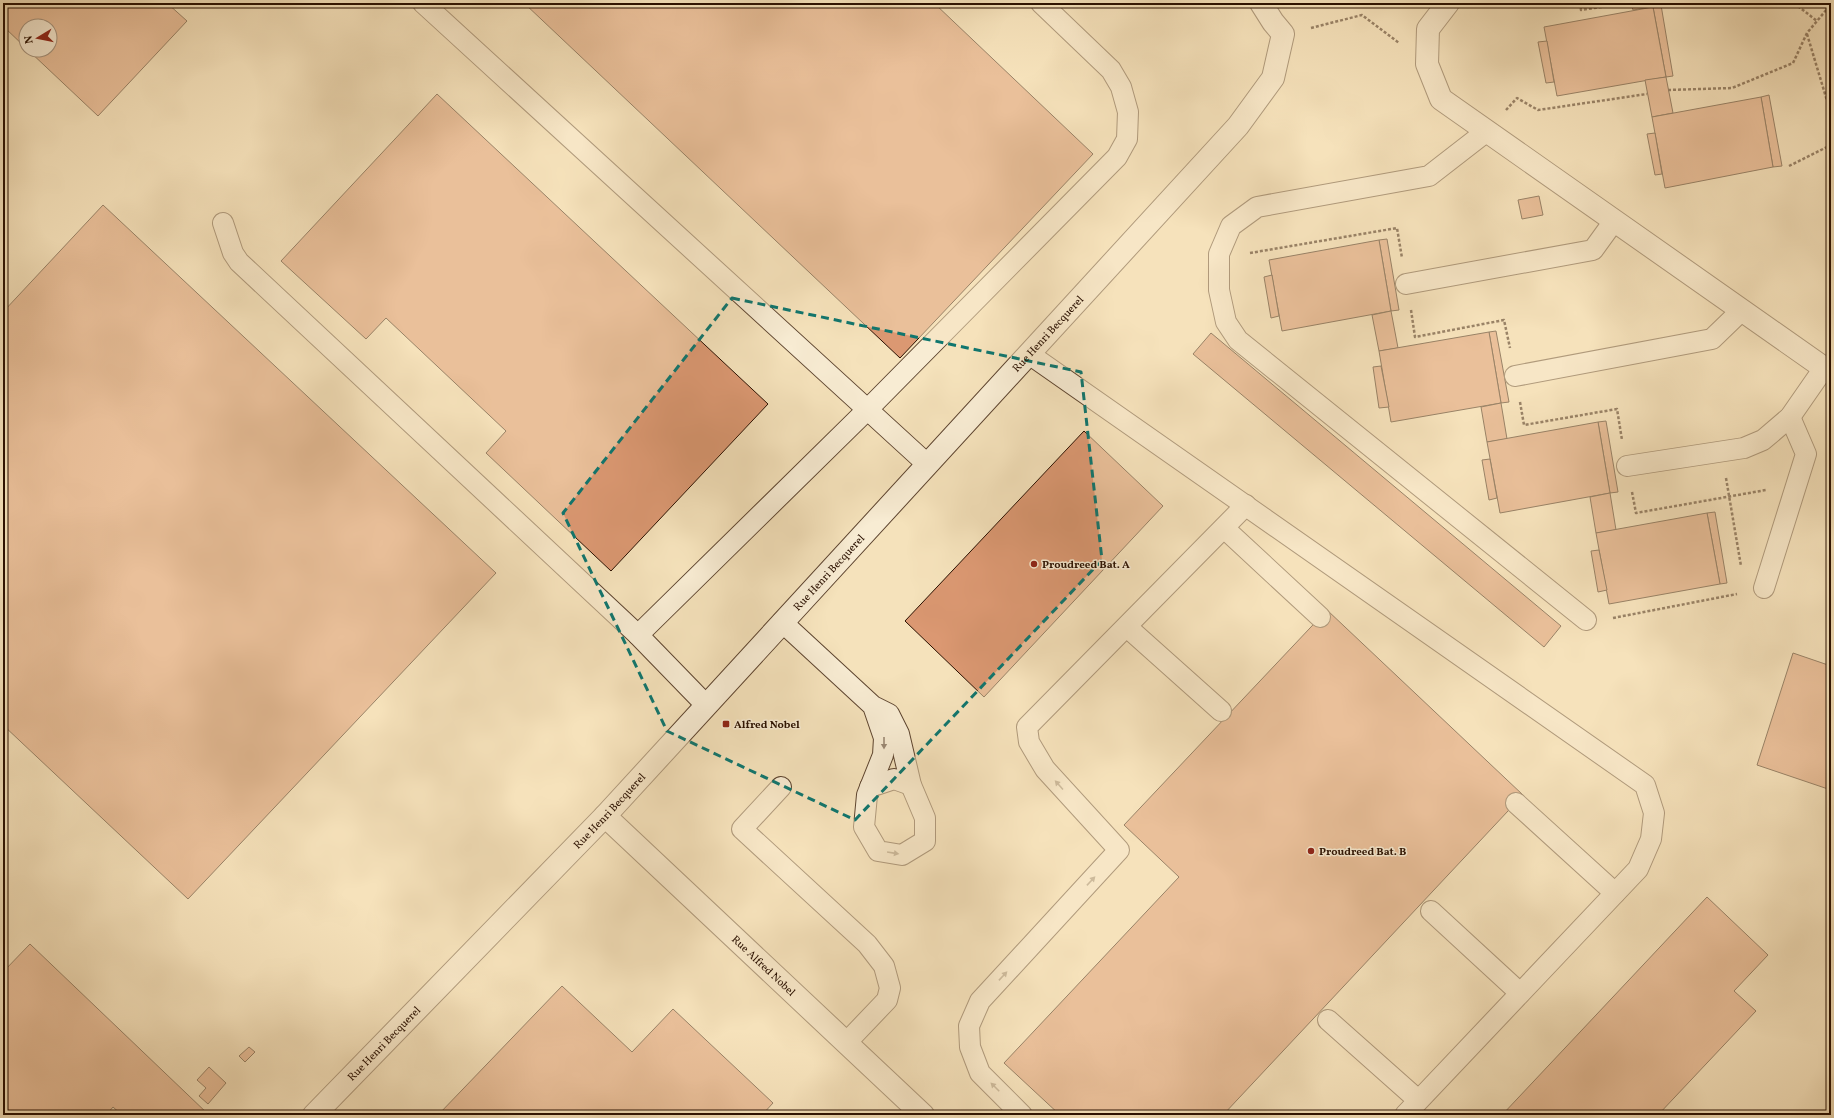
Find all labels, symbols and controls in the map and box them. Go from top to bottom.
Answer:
north arrow [18,18,58,58]
text: N [22,34,38,45]
street label: Rue Henri Becquerel [1010,293,1088,376]
street label: Rue Henri Becquerel [791,532,869,615]
place label: Proudreed Bat. A [1042,558,1130,573]
marker: Proudreed Bat. A [1029,559,1039,569]
place label: Alfred Nobel [734,718,800,733]
marker: Alfred Nobel [721,719,731,729]
one-way arrow [881,737,887,750]
street label: Rue Henri Becquerel [571,770,650,853]
one-way arrow [1055,780,1064,789]
place label: Proudreed Bat. B [1319,845,1406,860]
marker: Proudreed Bat. B [1306,846,1316,856]
one-way arrow [887,850,899,856]
one-way arrow [1086,876,1095,885]
street label: Rue Alfred Nobel [728,933,798,1000]
one-way arrow [998,971,1008,981]
street label: Rue Henri Becquerel [345,1004,425,1085]
one-way arrow [990,1082,999,1092]

